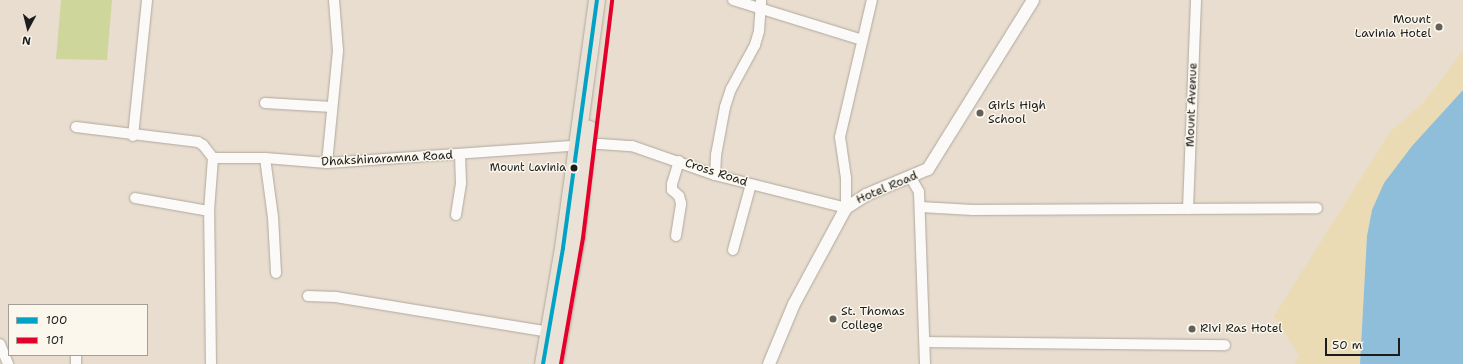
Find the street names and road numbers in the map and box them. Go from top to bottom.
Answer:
street label: Mount Avenue [1183,63,1201,147]
street label: Dhakshinaramna Road [321,148,453,170]
street label: Cross Road [683,156,749,190]
street label: Hotel Road [854,169,920,207]

